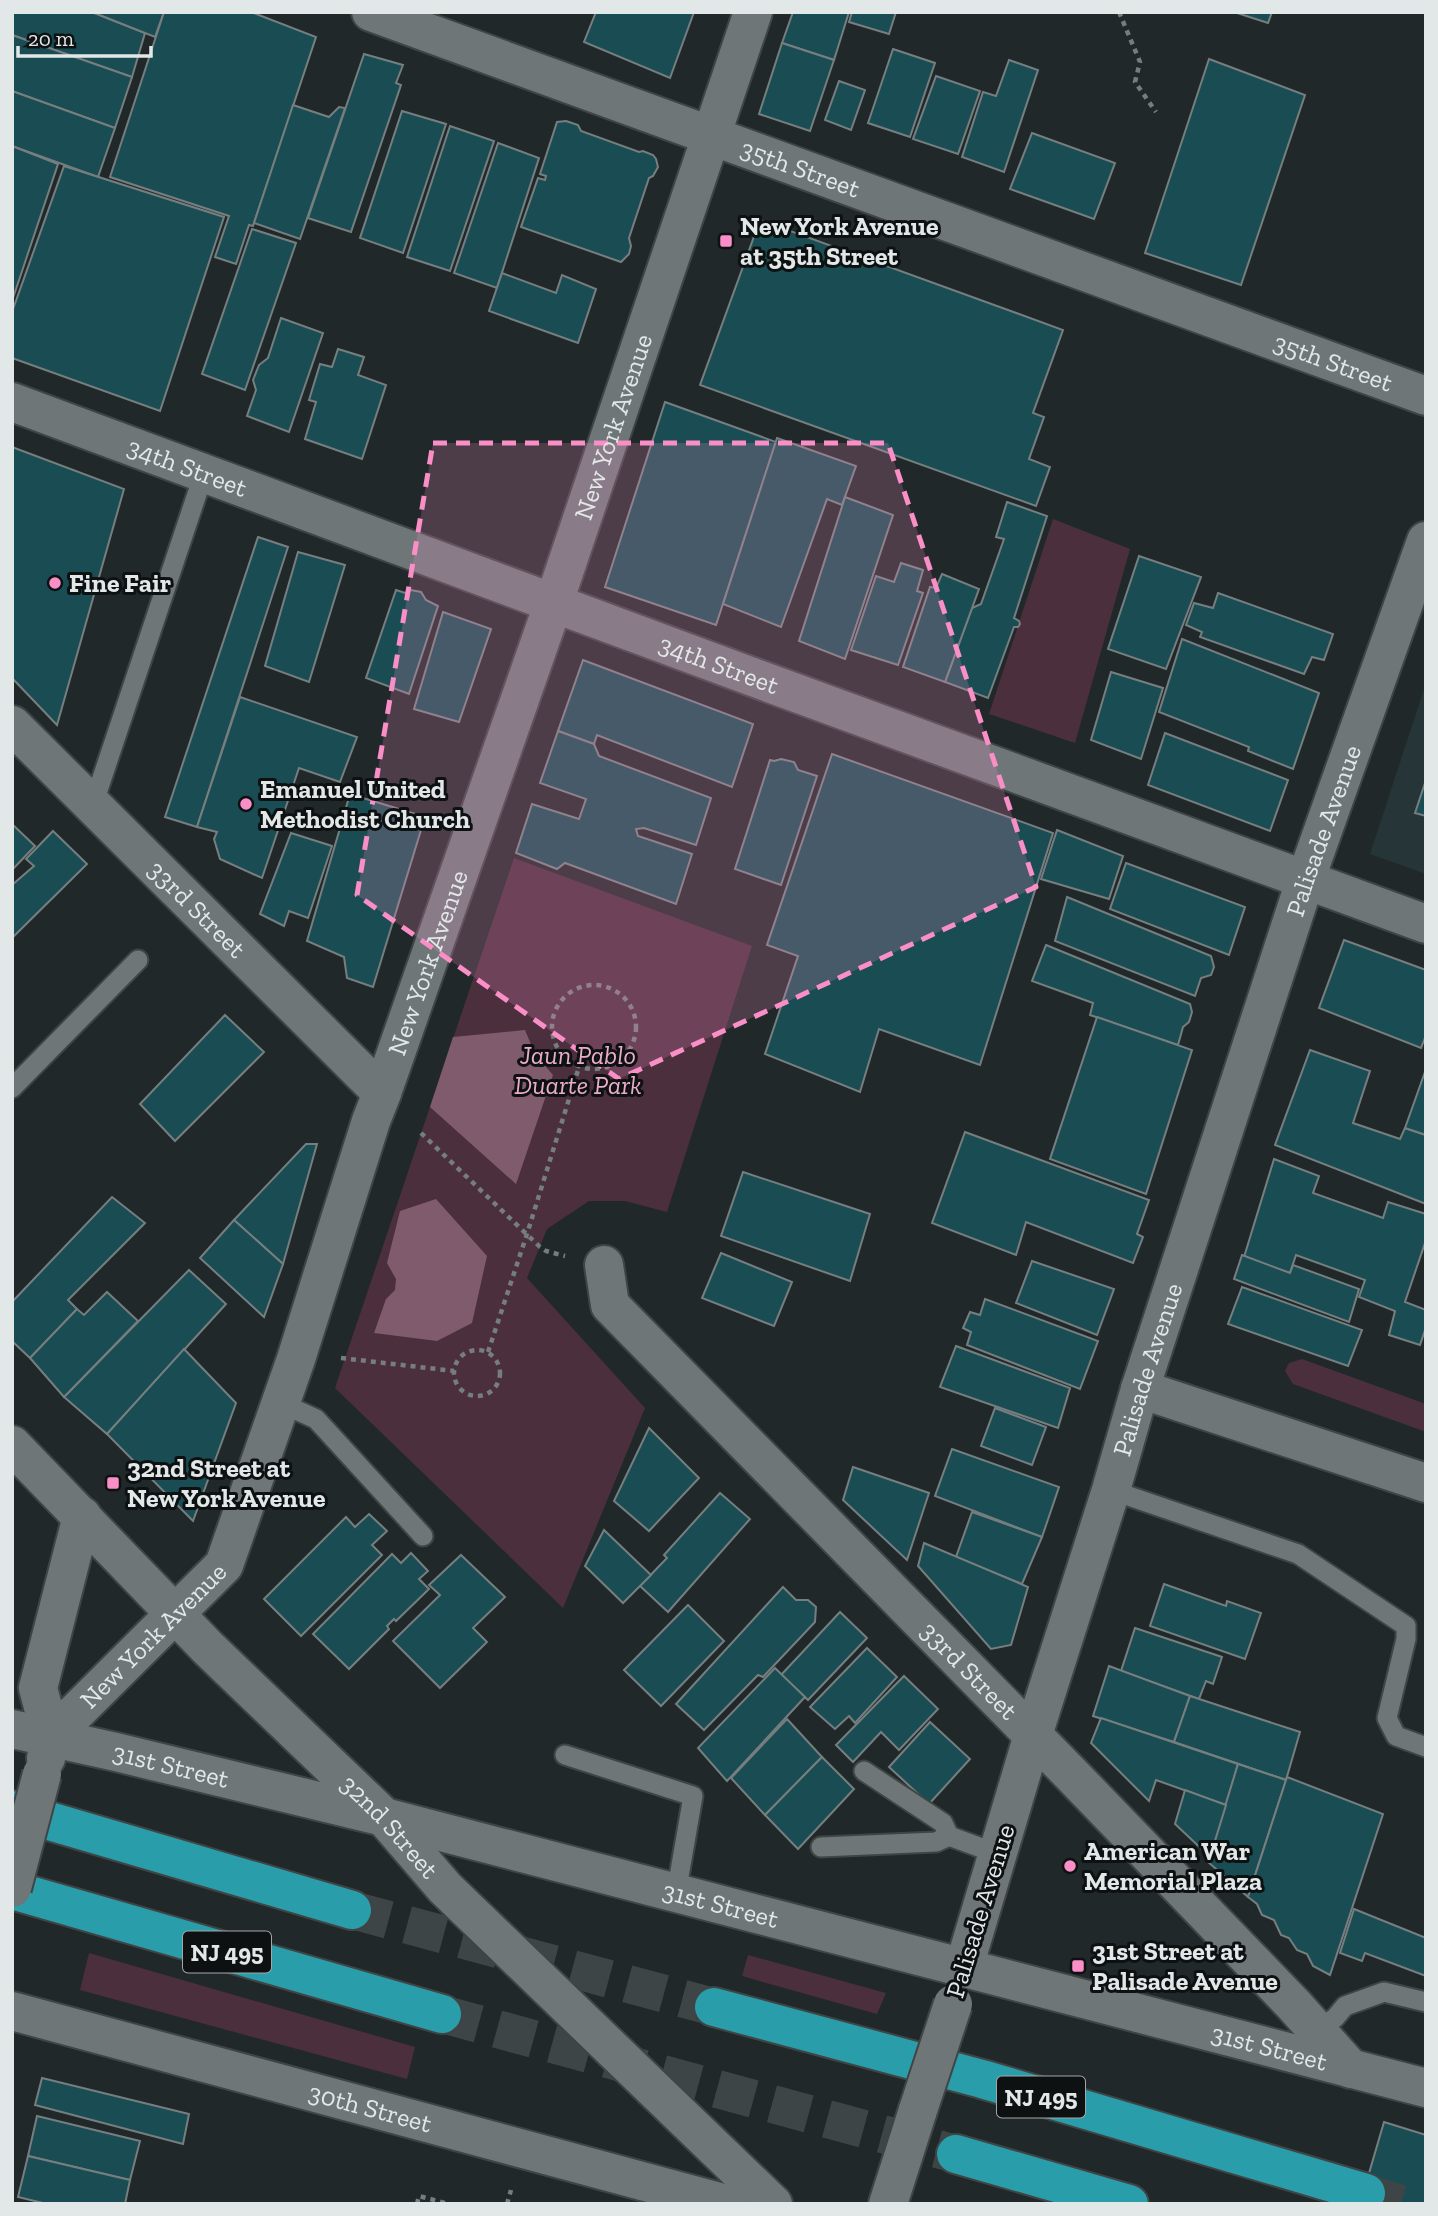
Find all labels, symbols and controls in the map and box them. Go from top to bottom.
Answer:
scale bar [18,14,150,58]
text: 20 m [28,26,74,51]
street label: 35th Street [736,132,865,205]
place label: New York Avenue at 35th Street [740,210,939,272]
marker: New York Avenue at 35th Street [718,233,734,249]
street label: 35th Street [1269,326,1398,399]
street label: New York Avenue [567,330,659,524]
street label: 34th Street [123,430,252,504]
place label: Fine Fair [69,567,171,599]
marker: Fine Fair [47,575,63,591]
street label: 34th Street [655,628,783,701]
street label: Palisade Avenue [1279,741,1368,920]
place label: Emanuel United Methodist Church [260,773,470,835]
marker: Emanuel United Methodist Church [238,796,254,812]
street label: 33rd Street [141,854,253,965]
street label: New York Avenue [380,866,475,1060]
park label: Jaun Pablo Duarte Park [514,1039,642,1101]
street label: Palisade Avenue [1106,1279,1189,1460]
place label: 32nd Street at New York Avenue [127,1452,326,1514]
marker: 32nd Street at New York Avenue [105,1475,121,1491]
street label: New York Avenue [73,1556,233,1715]
street label: 33rd Street [914,1615,1025,1727]
street label: 31st Street [110,1736,232,1795]
street label: 32nd Street [334,1768,446,1885]
street label: Palisade Avenue [938,1821,1022,2001]
place label: American War Memorial Plaza [1084,1835,1262,1897]
marker: American War Memorial Plaza [1062,1858,1078,1874]
street label: 31st Street [659,1874,782,1935]
road number: NJ 495 [183,1931,271,1972]
place label: 31st Street at Palisade Avenue [1092,1935,1278,1997]
marker: 31st Street at Palisade Avenue [1070,1958,1086,1974]
street label: 31st Street [1208,2017,1331,2078]
street label: 30th Street [305,2076,436,2140]
road number: NJ 495 [997,2076,1085,2118]

